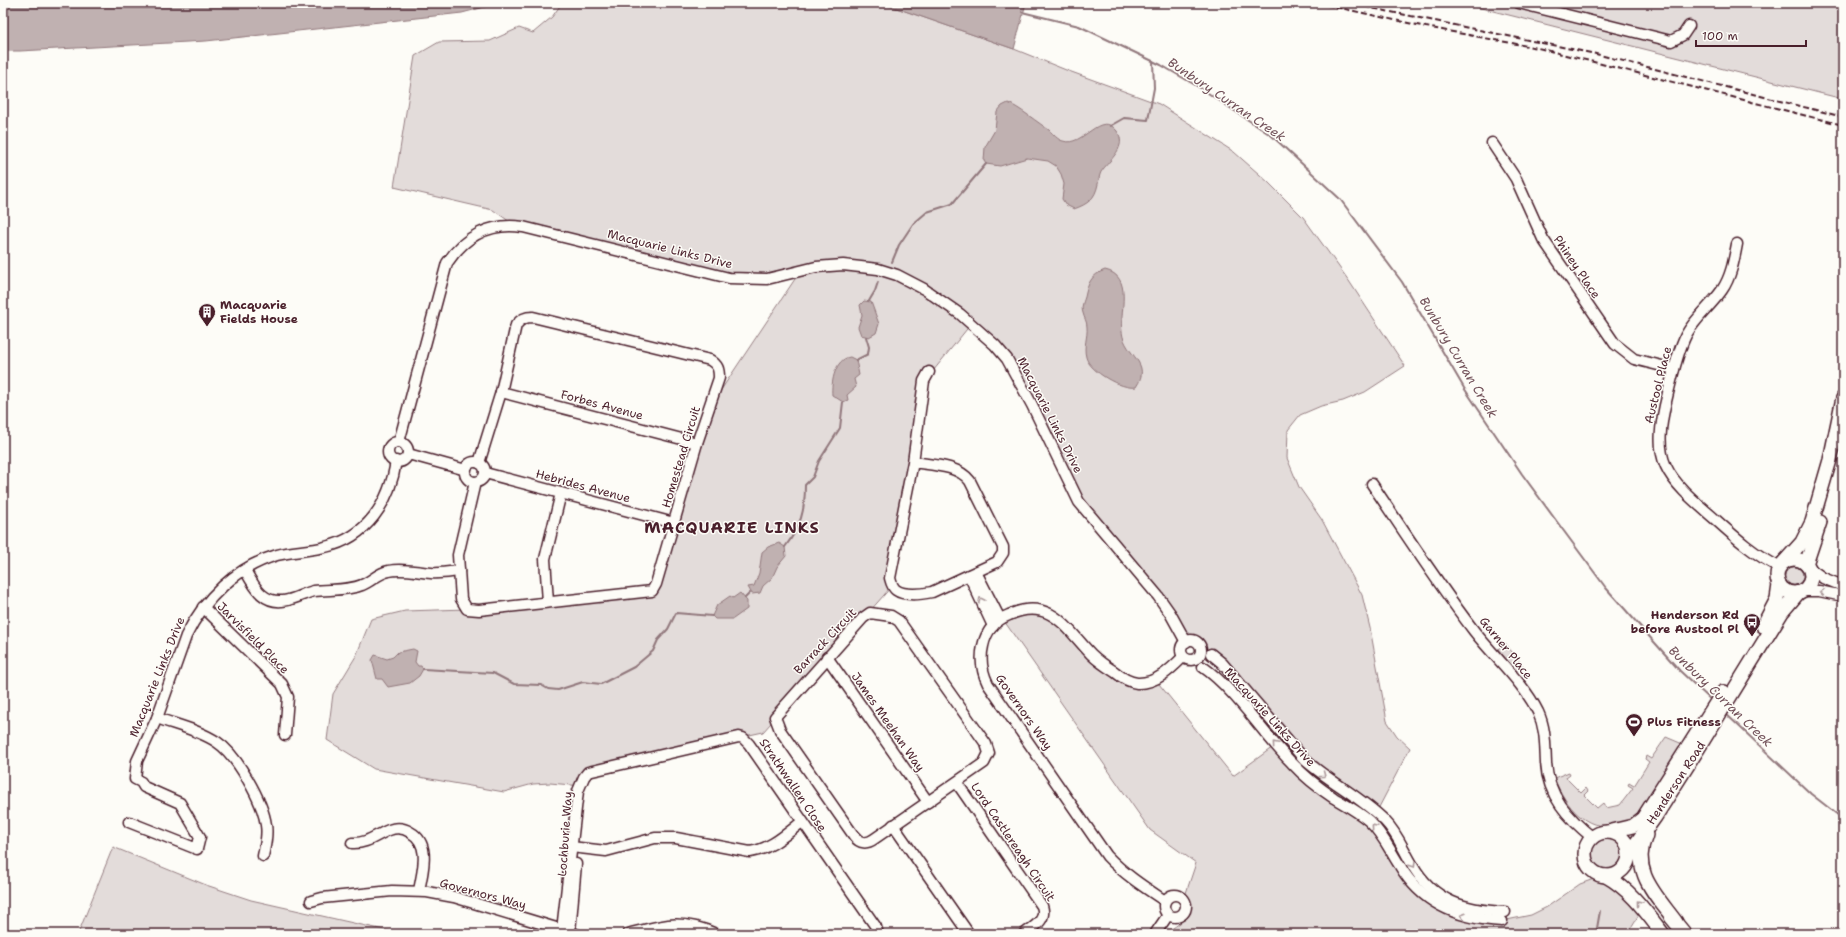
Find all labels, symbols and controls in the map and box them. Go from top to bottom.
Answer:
scale bar [1696,22,1806,48]
text: 100 m [1702,28,1738,44]
water label: Bunbury Curran Creek [1165,54,1289,145]
street label: Macquarie Links Drive [606,226,734,272]
street label: Phiney Place [1550,232,1604,302]
water label: Bunbury Curran Creek [1416,294,1502,421]
place label: Macquarie Fields House [220,297,298,327]
building icon: Macquarie Fields House [197,302,217,327]
street label: Austool Place [1641,345,1675,425]
street label: Macquarie Links Drive [1014,354,1086,476]
street label: Forbes Avenue [559,386,645,424]
street label: Homestead Circuit [658,404,704,510]
street label: Hebrides Avenue [534,466,632,506]
district label: MACQUARIE LINKS [644,517,820,538]
one-way arrow [1819,588,1826,597]
one-way arrow [978,597,986,605]
street label: Jarvisfield Place [214,599,293,678]
street label: Barrack Circuit [790,604,860,678]
place label: Henderson Rd before Austool Pl [1631,607,1739,637]
bus stop icon: Henderson Rd before Austool Pl [1742,612,1762,637]
street label: Macquarie Links Drive [126,614,189,739]
street label: Garner Place [1476,614,1536,683]
water label: Bunbury Curran Creek [1665,642,1777,751]
street label: Macquarie Links Drive [1221,664,1319,770]
street label: James Meehan Way [848,669,928,775]
street label: Governors Way [992,671,1056,753]
sports icon: Plus Fitness [1624,712,1644,737]
place label: Plus Fitness [1647,714,1721,730]
street label: Strathwallen Close [756,735,830,835]
street label: Henderson Road [1643,738,1709,828]
one-way arrow [1272,742,1279,749]
one-way arrow [1318,770,1325,777]
street label: Lord Castlereagh Circuit [967,779,1059,905]
street label: Lochburie Way [554,791,576,877]
one-way arrow [1372,824,1379,831]
one-way arrow [1408,861,1415,868]
street label: Governors Way [438,875,528,913]
one-way arrow [1637,900,1644,908]
one-way arrow [1460,912,1467,921]

